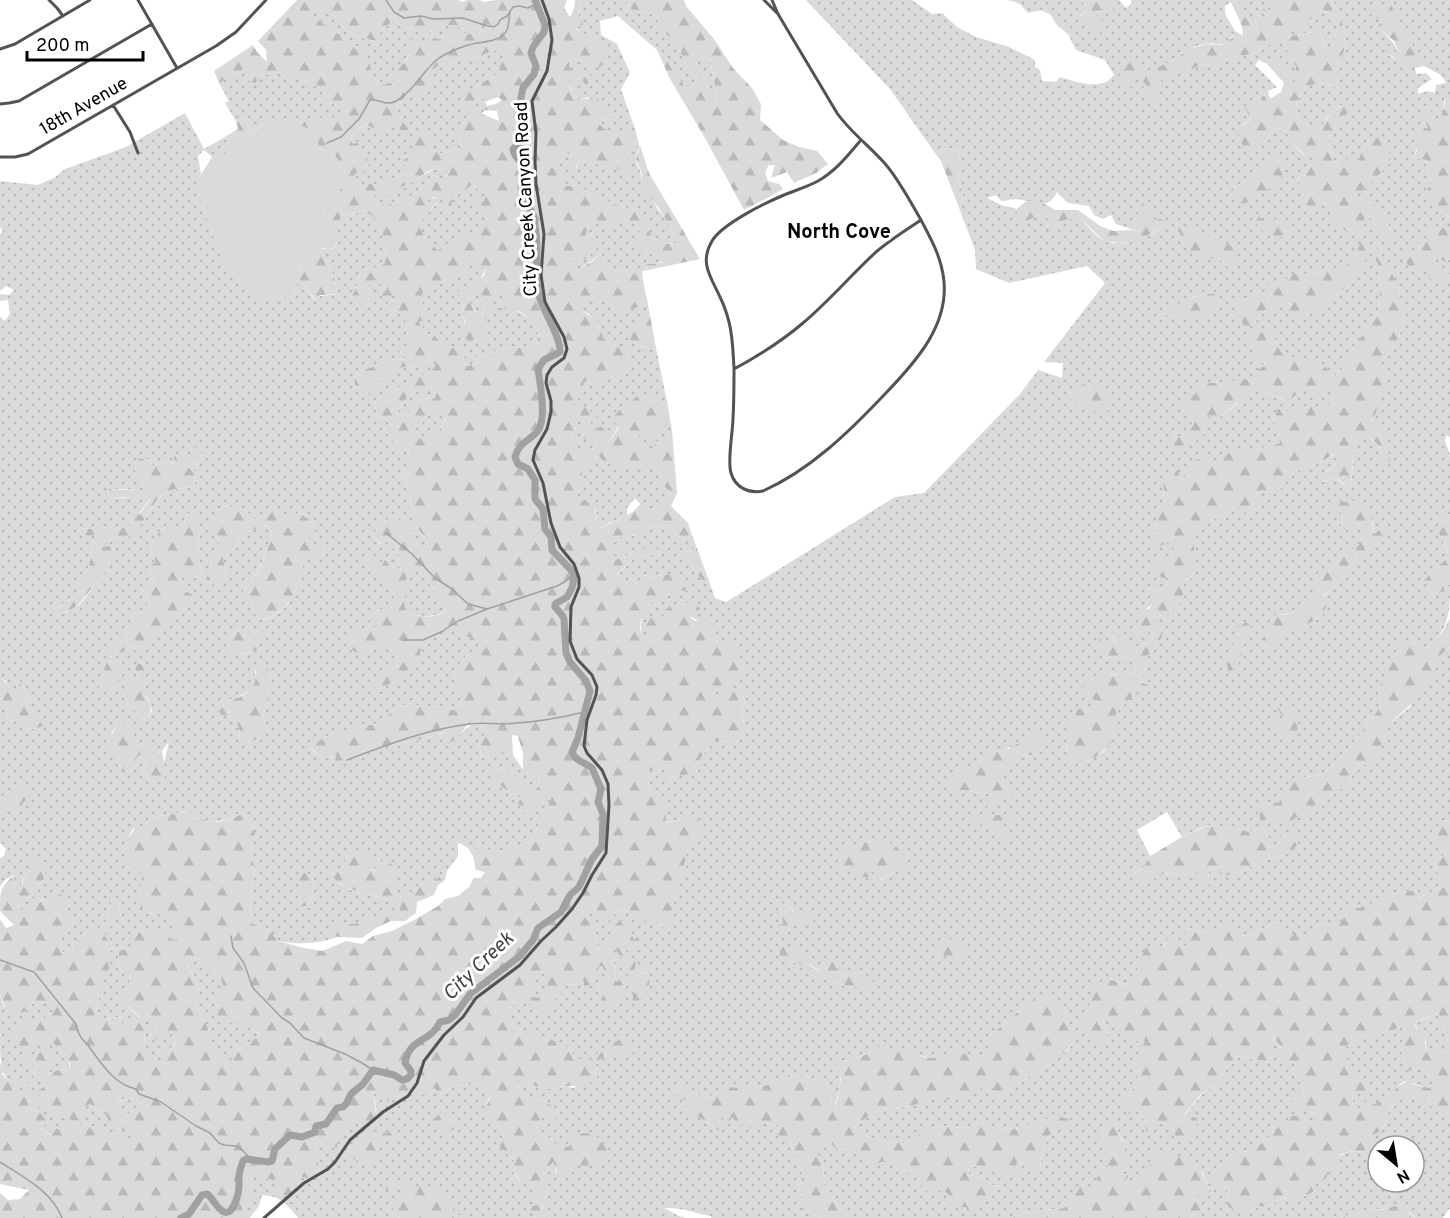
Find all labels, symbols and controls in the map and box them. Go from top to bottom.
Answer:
scale bar [27,24,142,62]
text: 200 m [36,35,89,58]
street label: 18th Avenue [36,73,132,141]
street label: City Creek Canyon Road [510,101,544,297]
district label: North Cove [787,220,891,246]
water label: City Creek [438,926,521,1007]
north arrow [1366,1134,1426,1194]
text: N [1393,1164,1412,1187]

